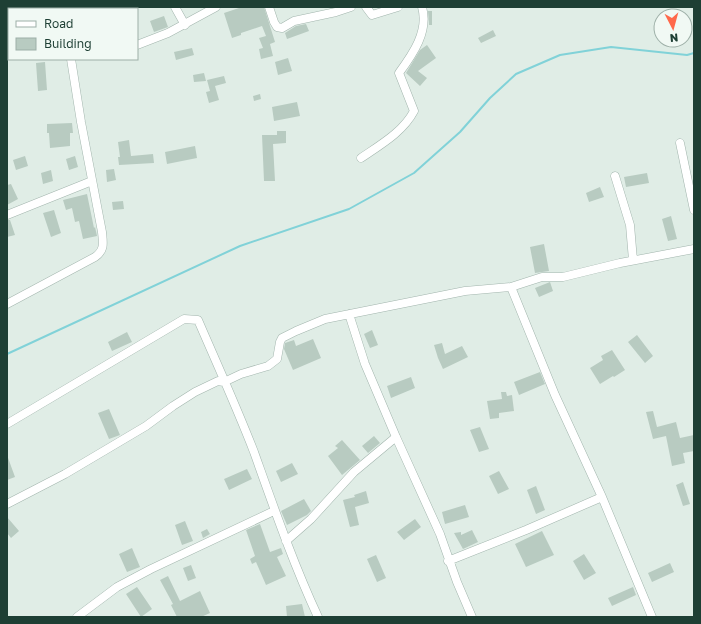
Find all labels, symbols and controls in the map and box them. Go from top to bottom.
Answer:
legend [8,8,138,60]
north arrow [653,8,693,48]
text: Road [44,16,73,31]
text: N [669,32,679,45]
text: Building [44,36,92,51]

